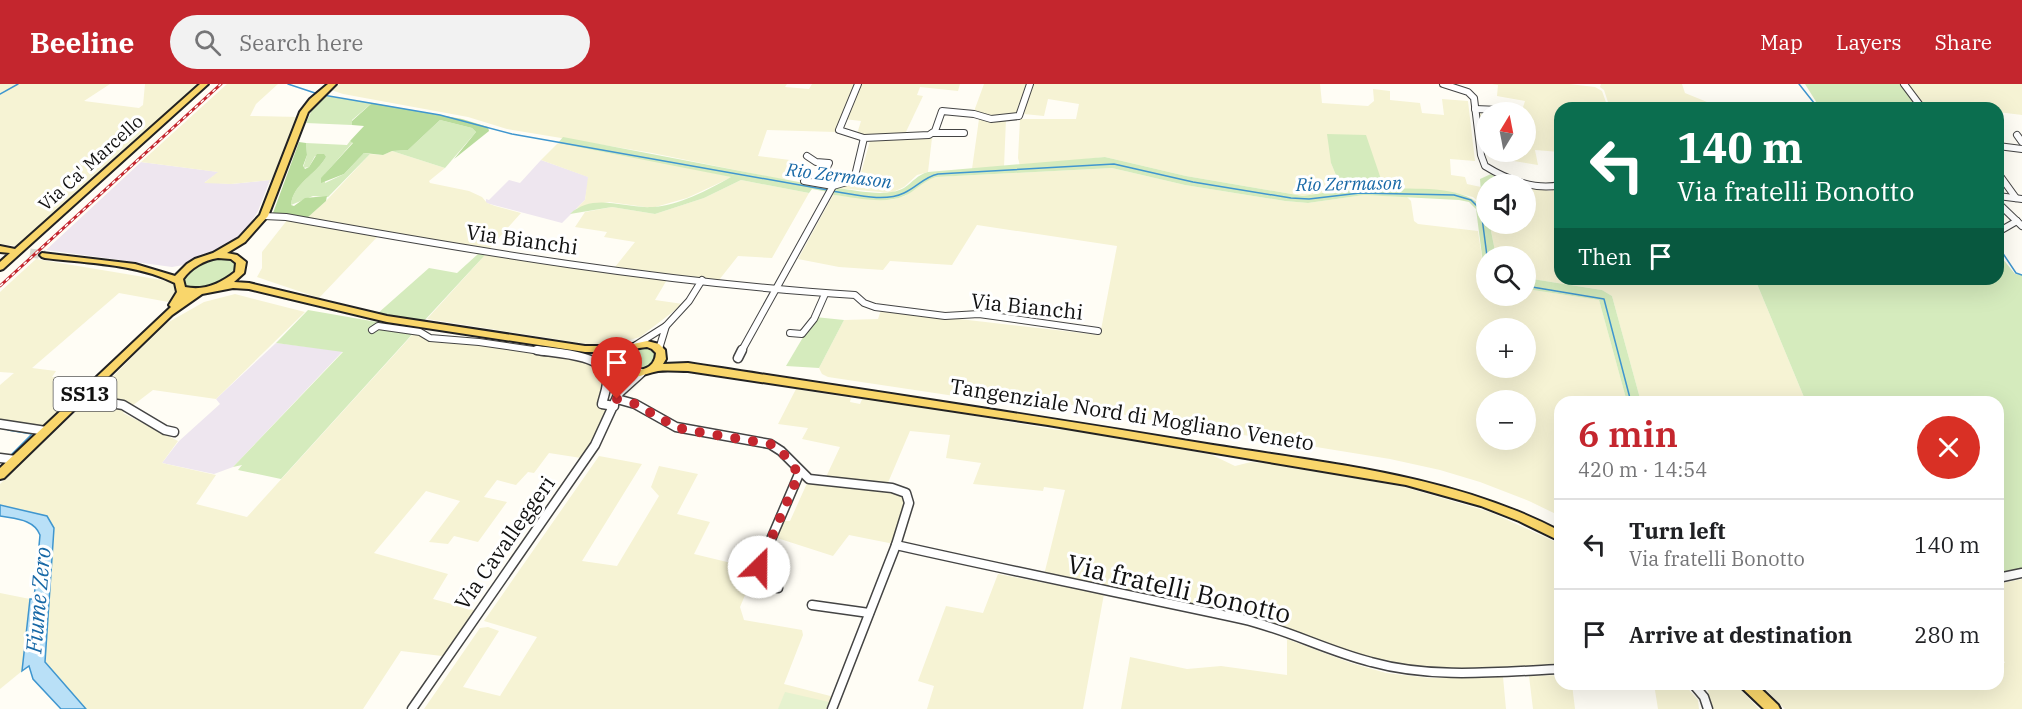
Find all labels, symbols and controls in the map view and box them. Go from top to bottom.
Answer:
search box [170,15,590,69]
text: Beeline [30,24,134,61]
icon: search [191,26,224,59]
text: Search here [239,28,363,57]
text: Map [1760,28,1803,56]
text: Layers [1836,28,1902,56]
text: Share [1935,28,1992,56]
north arrow [1476,102,1536,162]
map controls [1476,102,1536,450]
street label: Via Ca' Marcello [33,109,148,216]
text: 140 m [1677,120,1803,175]
icon: left [1578,126,1656,204]
water label: Rio Zermason [784,157,894,193]
water label: Rio Zermason [1295,171,1403,196]
text: Via fratelli Bonotto [1677,173,1914,208]
button: sound [1476,174,1536,234]
street label: Via Bianchi [464,217,580,261]
icon: arrive [1644,240,1677,273]
text: Then [1578,242,1632,271]
button: search [1476,246,1536,306]
street label: Via Bianchi [970,286,1085,326]
button: + [1476,318,1536,378]
pin [591,337,642,399]
icon: arrive [600,346,633,379]
street label: Tangenziale Nord di Mogliano Veneto [948,371,1316,457]
road number: SS13 [54,377,116,411]
button: − [1476,390,1536,450]
text: 6 min [1578,410,1678,457]
button: close [1917,416,1980,479]
text: 420 m · 14:54 [1578,456,1707,483]
street label: Via Cavalleggeri [448,470,561,615]
text: Turn left [1629,516,1725,545]
icon: left [1578,528,1611,561]
text: 140 m [1914,530,1980,559]
position arrow [727,535,791,599]
text: Via fratelli Bonotto [1629,545,1805,572]
water label: Fiume Zero [18,546,57,655]
street label: Via fratelli Bonotto [1064,546,1294,630]
icon: arrive [1578,618,1611,651]
text: Arrive at destination [1629,620,1852,649]
text: 280 m [1914,620,1980,649]

